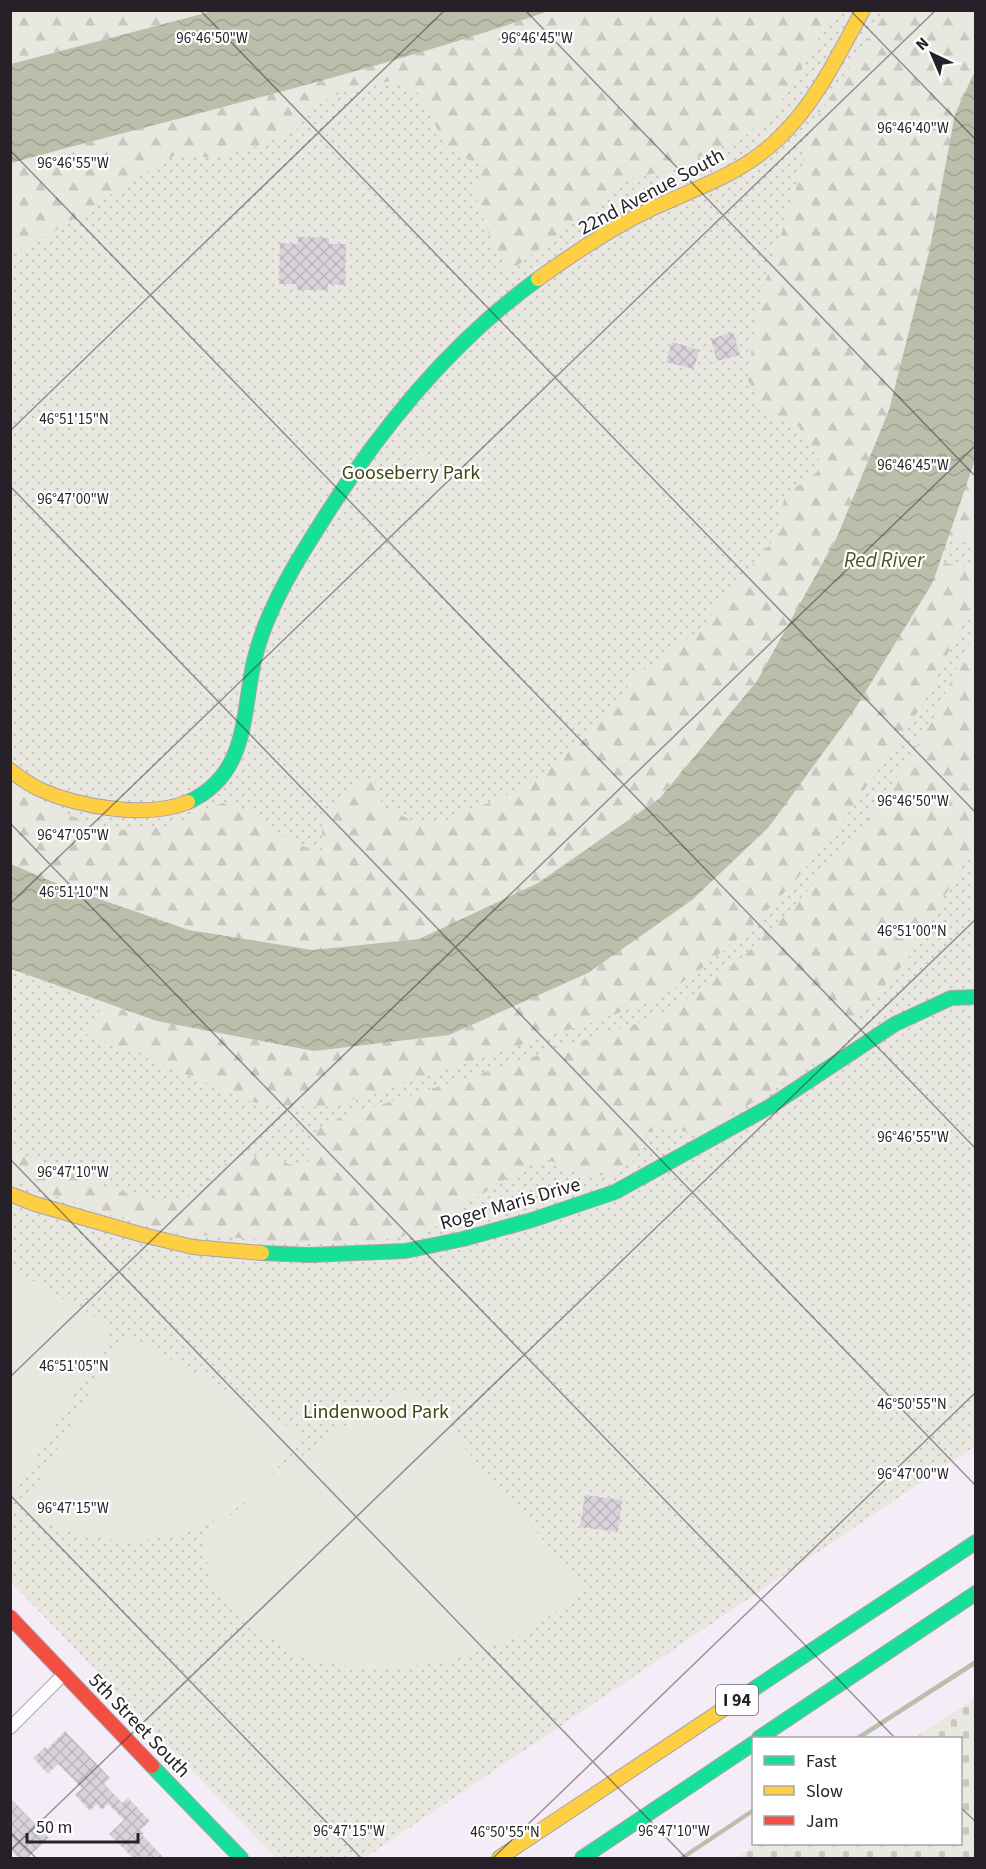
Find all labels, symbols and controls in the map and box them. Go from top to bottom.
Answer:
north arrow [902,24,962,84]
text: 96°46'50"W [176,28,248,49]
text: 96°46'45"W [501,28,573,49]
text: N [911,32,934,56]
text: 96°46'40"W [877,118,949,139]
street label: 22nd Avenue South [574,142,729,242]
text: 96°46'55"W [37,153,109,174]
text: 46°51'15"N [39,409,109,430]
text: 96°46'45"W [877,455,949,476]
park label: Gooseberry Park [342,459,480,487]
text: 96°47'00"W [37,489,109,510]
water label: Red River [844,545,925,575]
text: 96°46'50"W [877,791,949,812]
text: 96°47'05"W [37,825,109,846]
text: 46°51'10"N [39,882,109,903]
text: 46°51'00"N [877,921,947,942]
text: 96°46'55"W [877,1127,949,1148]
text: 96°47'10"W [37,1162,109,1183]
street label: Roger Maris Drive [437,1171,584,1237]
text: 46°51'05"N [39,1356,109,1377]
text: 46°50'55"N [877,1394,947,1415]
park label: Lindenwood Park [303,1398,449,1426]
text: 96°47'00"W [877,1464,949,1485]
text: 96°47'15"W [37,1498,109,1519]
street label: 5th Street South [82,1667,196,1784]
road number: I 94 [716,1685,758,1715]
legend [752,1737,962,1845]
text: Fast [806,1749,837,1774]
text: Slow [806,1779,843,1804]
scale bar [27,1806,138,1844]
text: Jam [806,1809,839,1834]
text: 50 m [36,1815,72,1840]
text: 96°47'15"W [313,1821,385,1842]
text: 96°47'10"W [638,1821,710,1842]
text: 46°50'55"N [470,1822,540,1843]

